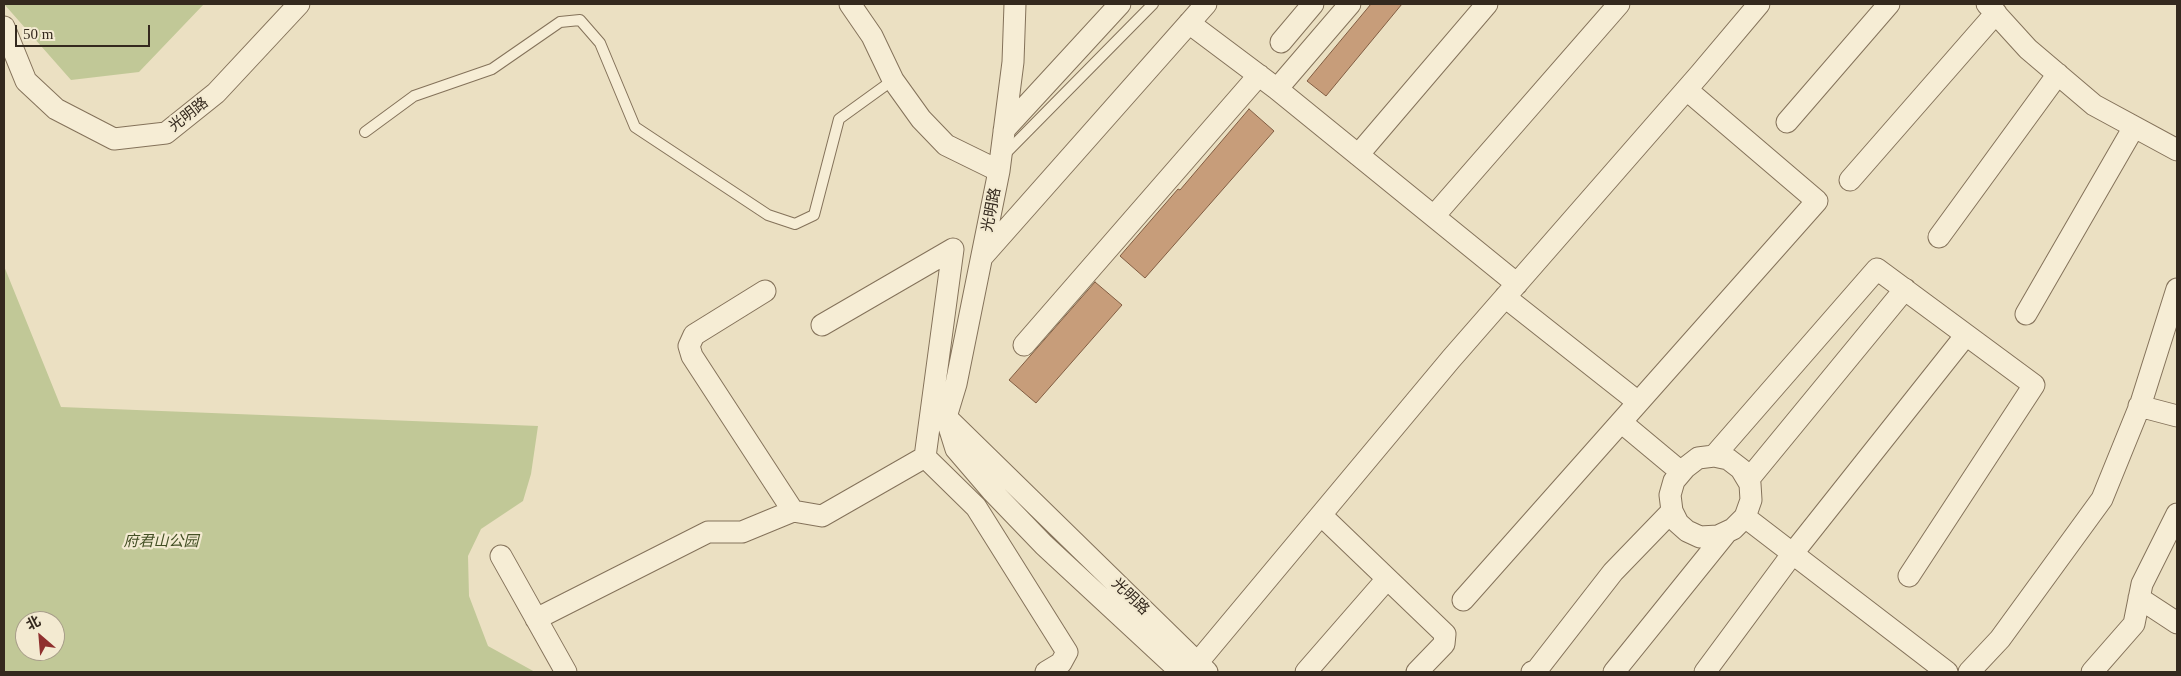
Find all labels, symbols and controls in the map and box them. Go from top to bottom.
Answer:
scale bar [18,15,152,47]
text: 50 m [23,26,53,42]
street label: 光明路 [166,94,212,136]
street label: 光明路 [979,186,1005,234]
park label: 府君山公园 [124,533,198,551]
street label: 光明路 [1108,575,1152,619]
north arrow [15,611,65,661]
text: 北 [24,613,43,633]

